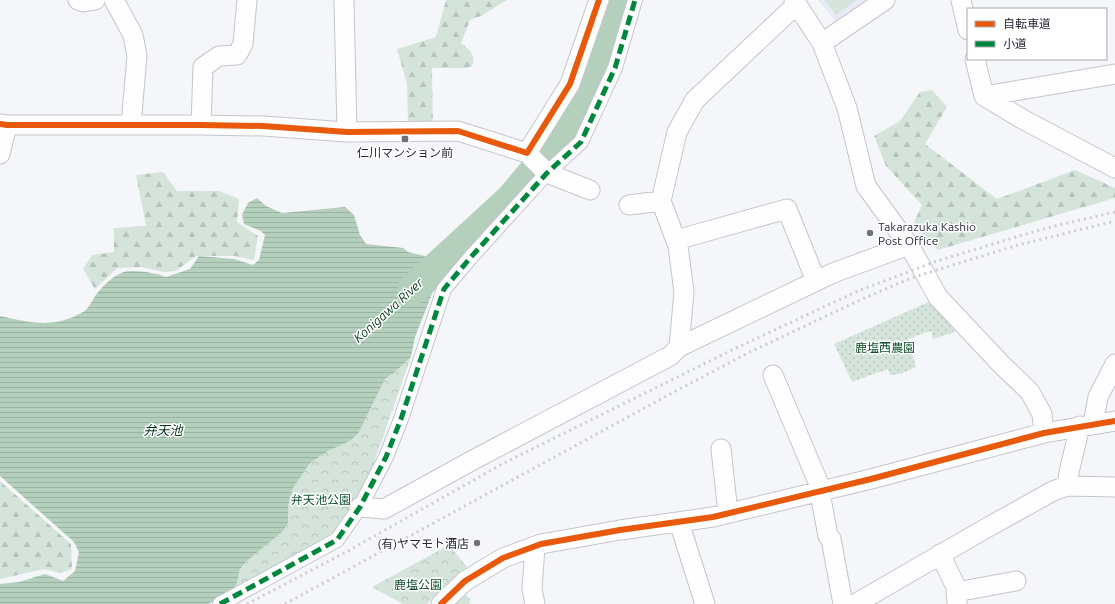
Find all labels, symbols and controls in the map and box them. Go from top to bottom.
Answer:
legend [967,8,1107,60]
text: 自転車道 [1003,17,1051,30]
text: 小道 [1003,37,1027,50]
marker: 仁川マンション前 [400,134,410,144]
place label: 仁川マンション前 [357,146,453,159]
place label: Takarazuka Kashio Post Office [878,220,976,247]
marker: Takarazuka Kashio Post Office [865,228,875,238]
water label: Konigawa River [351,275,426,345]
park label: 鹿塩西農園 [855,341,915,354]
water label: 弁天池 [143,423,184,437]
park label: 弁天池公園 [291,493,351,506]
place label: (有)ヤマモト酒店 [377,537,469,551]
marker: (有)ヤマモト酒店 [472,538,482,548]
park label: 鹿塩公園 [394,578,442,591]

